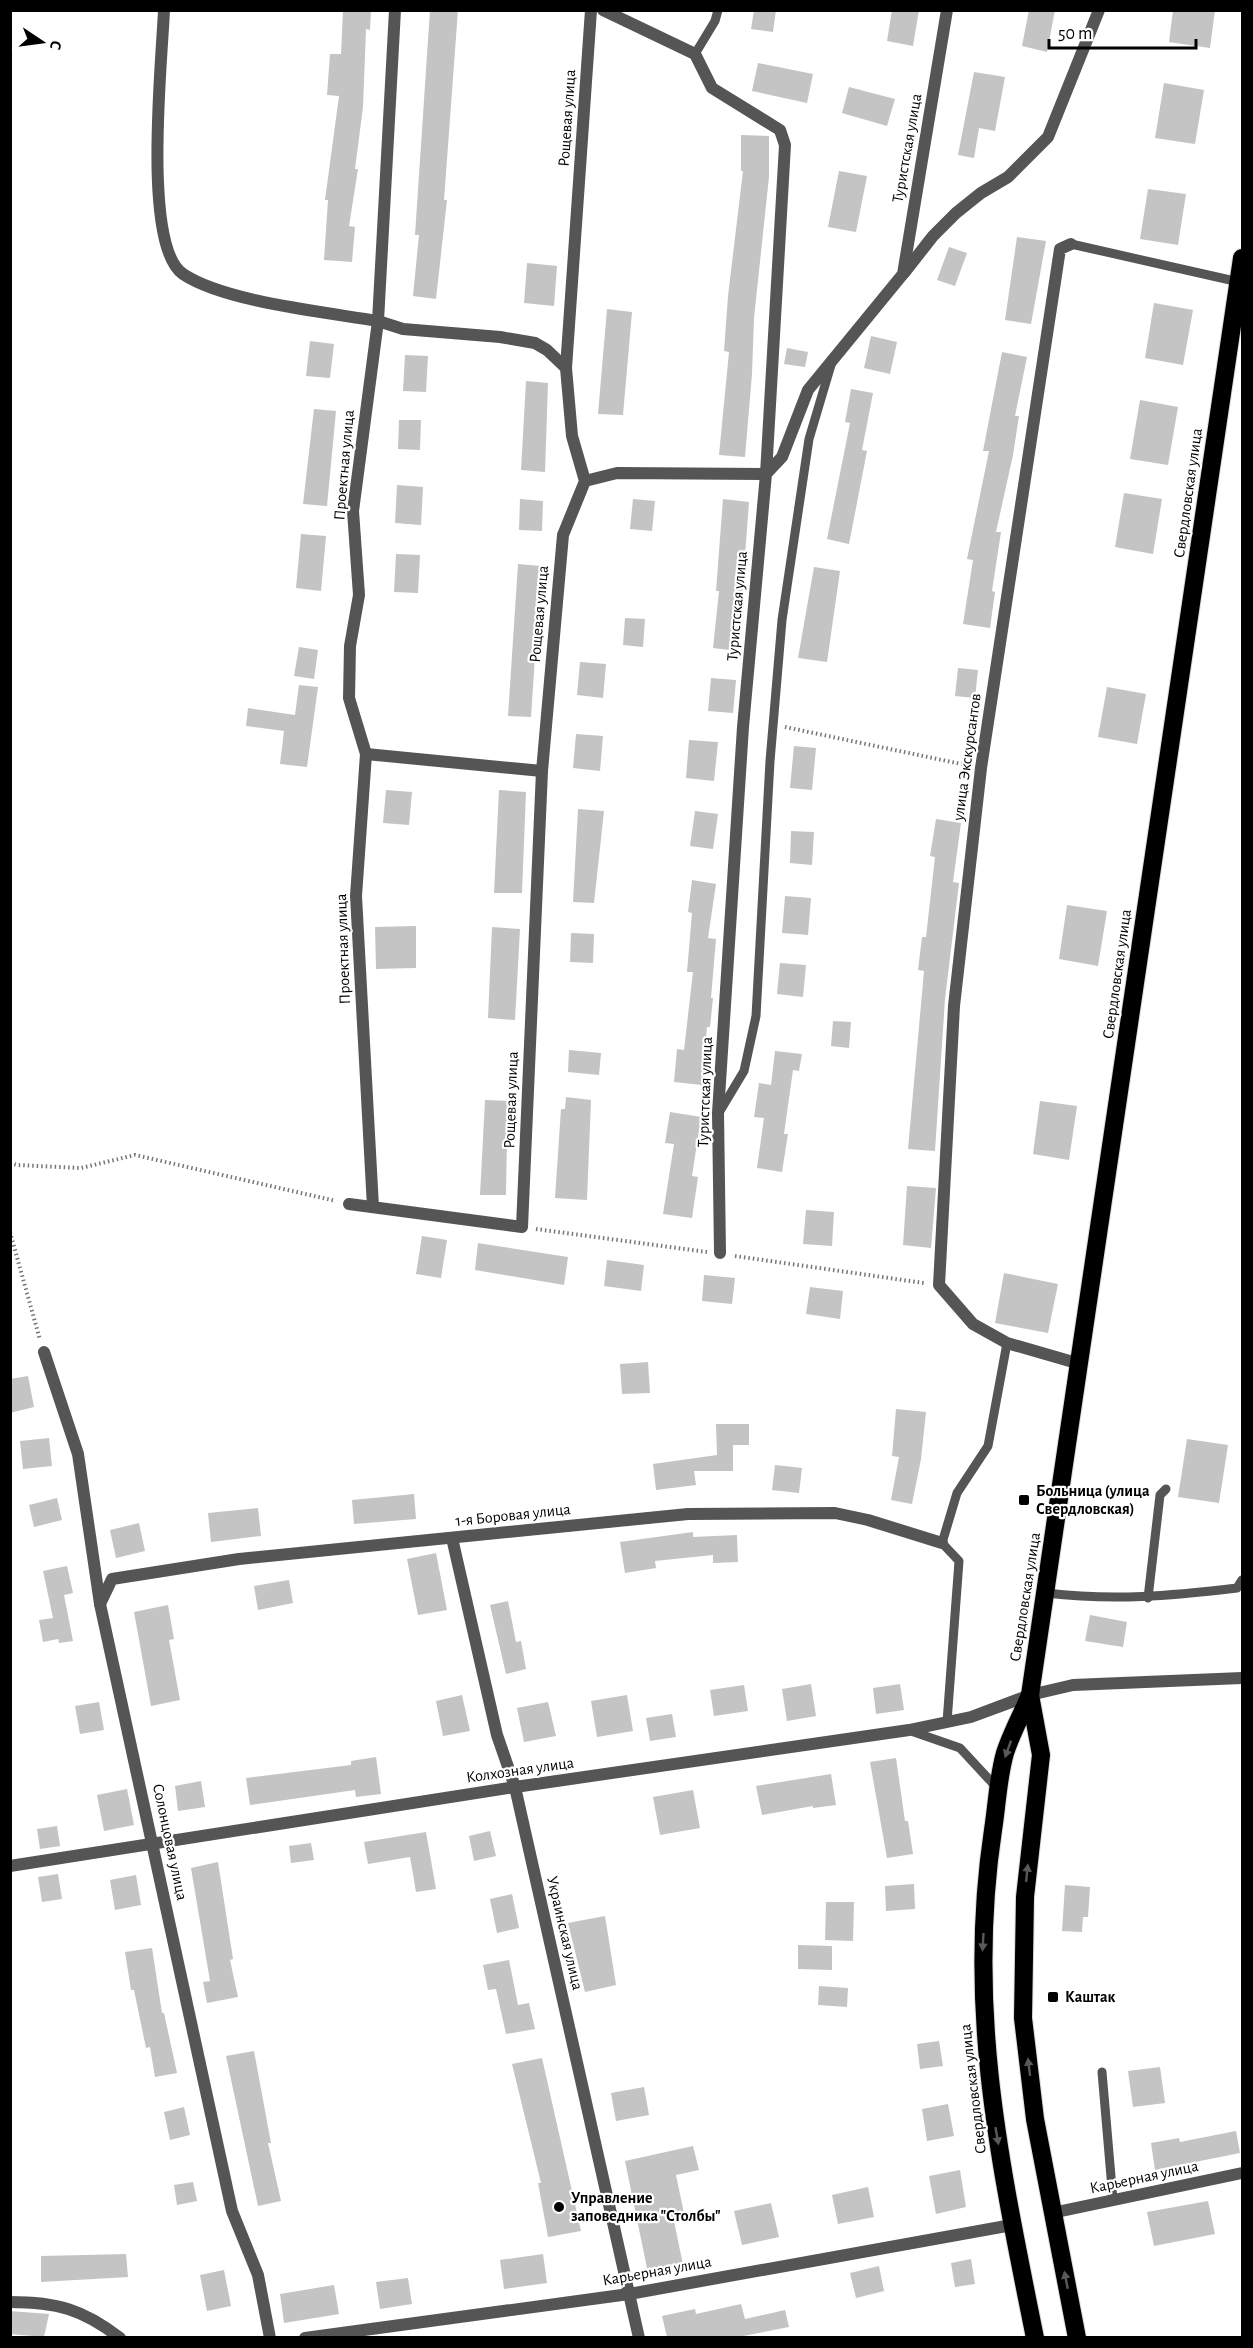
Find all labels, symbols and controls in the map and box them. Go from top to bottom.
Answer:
north arrow [12,12,72,72]
scale bar [1049,12,1196,50]
text: 50 m [1058,25,1092,43]
text: С [47,39,64,51]
street label: Рощевая улица [556,69,579,167]
street label: Туристская улица [890,92,925,204]
street label: Проектная улица [331,409,358,521]
street label: Свердловская улица [1171,427,1206,559]
street label: Туристская улица [724,550,751,662]
street label: Рощевая улица [527,565,552,663]
street label: улица Экскурсантов [950,692,985,823]
street label: Проектная улица [333,893,354,1005]
street label: Свердловская улица [1100,908,1135,1040]
street label: Туристская улица [695,1037,716,1148]
street label: Рощевая улица [501,1051,522,1149]
place label: Больница (улица Свердловская) [1036,1483,1150,1517]
marker: Больница (улица Свердловская) [1017,1493,1031,1507]
street label: 1-я Боровая улица [455,1501,571,1530]
street label: Свердловская улица [1007,1531,1044,1663]
one-way arrow [1002,1740,1012,1758]
street label: Колхозная улица [465,1755,575,1786]
street label: Солонцовая улица [149,1782,190,1902]
one-way arrow [1023,1863,1032,1882]
street label: Украинская улица [543,1874,586,1992]
one-way arrow [979,1932,988,1951]
place label: Каштак [1065,1989,1116,2005]
marker: Каштак [1046,1990,1060,2004]
street label: Свердловская улица [957,2023,990,2155]
one-way arrow [1024,2058,1034,2077]
one-way arrow [993,2127,1002,2146]
street label: Карьерная улица [1088,2158,1200,2197]
place label: Управление заповедника "Столбы" [571,2190,721,2224]
marker: Управление заповедника "Столбы" [552,2200,566,2214]
street label: Карьерная улица [601,2254,713,2289]
one-way arrow [1061,2270,1070,2289]

